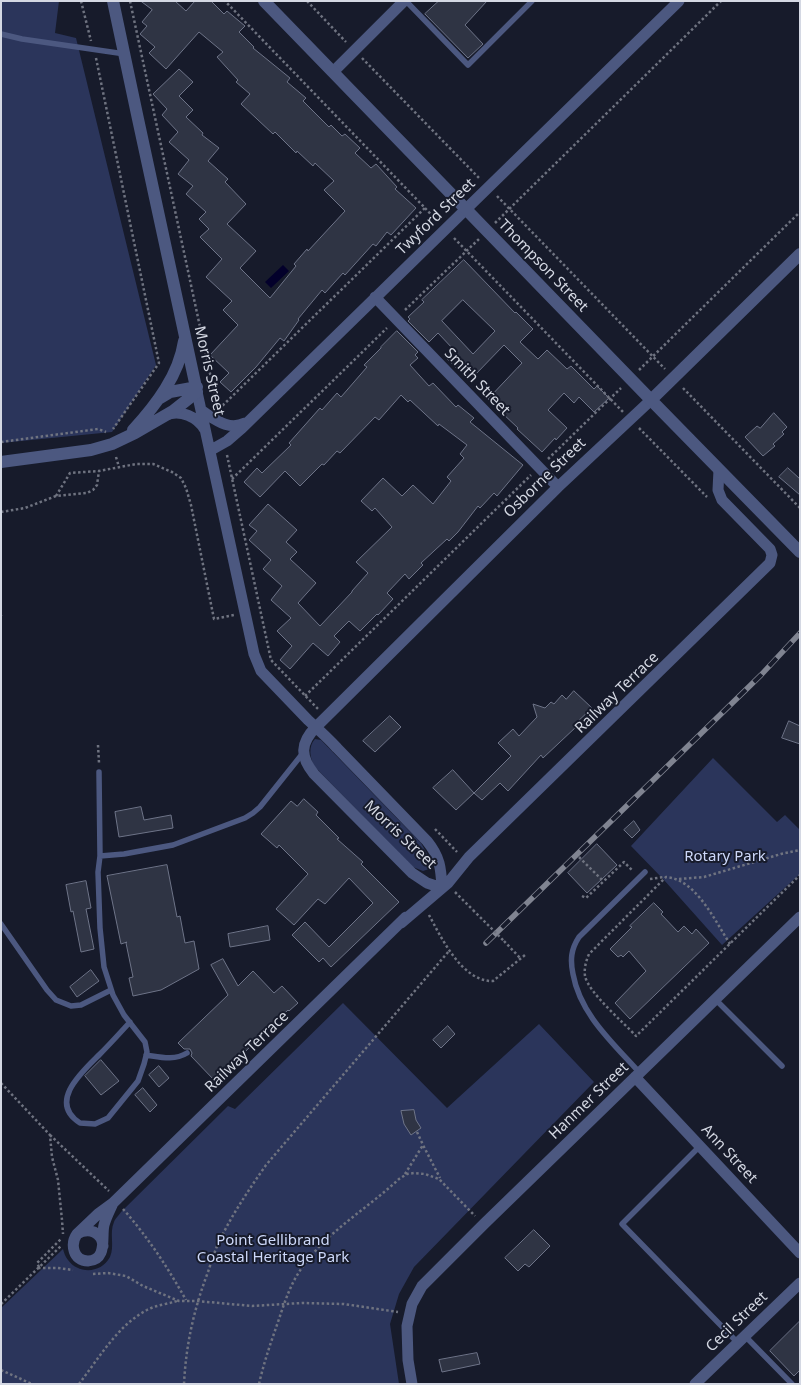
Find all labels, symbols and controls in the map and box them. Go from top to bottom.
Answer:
street label: Twyford Street [393,175,479,259]
street label: Thompson Street [494,216,592,316]
street label: Morris Street [190,324,228,418]
street label: Smith Street [440,345,514,419]
street label: Osborne Street [500,434,590,522]
street label: Railway Terrace [571,649,663,737]
street label: Morris Street [360,797,440,873]
park label: Rotary Park [684,848,766,866]
street label: Railway Terrace [201,1008,293,1096]
street label: Hanmer Street [546,1059,632,1143]
street label: Ann Street [697,1121,761,1187]
park label: Point Gellibrand Coastal Heritage Park [197,1232,349,1267]
street label: Cecil Street [702,1288,772,1356]

